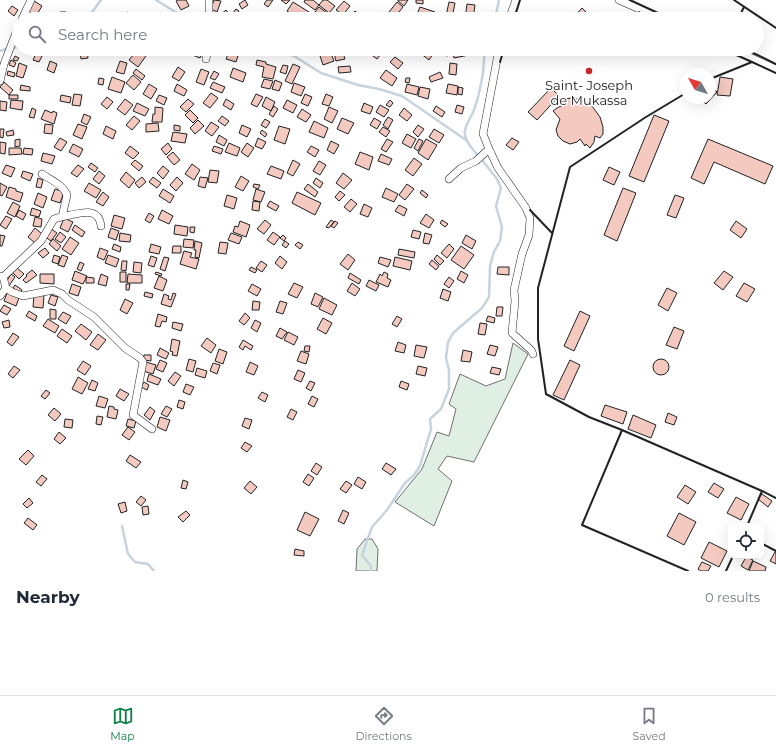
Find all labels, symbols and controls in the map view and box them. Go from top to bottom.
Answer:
search box [12,12,764,56]
icon: search [26,23,48,45]
text: Search here [58,25,147,44]
marker: Saint- Joseph de Mukassa [584,66,594,76]
north arrow [680,68,716,104]
place label: Saint- Joseph de Mukassa [545,77,633,108]
map controls [728,523,764,559]
button: locate [728,523,764,559]
text: Nearby [16,587,80,607]
text: 0 results [705,589,760,605]
tab: Map [110,705,135,743]
tab: Directions [356,705,412,743]
tab: Saved [633,705,666,743]

